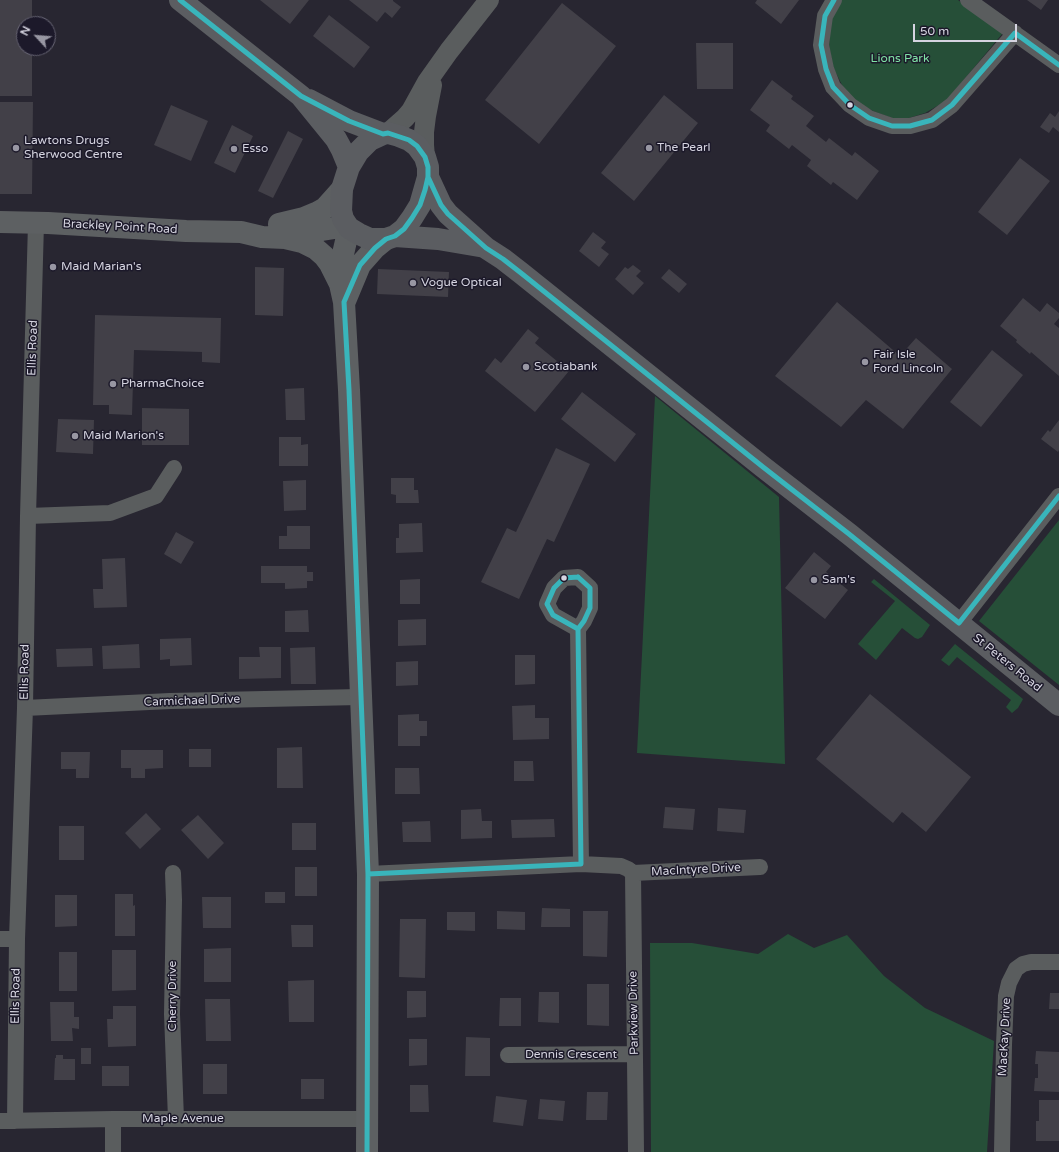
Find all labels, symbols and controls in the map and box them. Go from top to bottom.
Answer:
north arrow [16,16,56,56]
scale bar [915,16,1019,42]
text: N [18,24,33,38]
text: 50 m [920,24,949,38]
park label: Lions Park [870,52,930,66]
unlabelled marker [845,100,855,110]
place label: Lawtons Drugs Sherwood Centre [24,134,123,162]
place label: The Pearl [657,141,710,155]
place label: Esso [242,142,268,156]
marker: Lawtons Drugs Sherwood Centre [11,143,21,153]
marker: The Pearl [644,143,654,153]
marker: Esso [229,144,239,154]
street label: Brackley Point Road [62,217,178,237]
place label: Maid Marian's [61,260,141,274]
marker: Maid Marian's [48,262,58,272]
place label: Vogue Optical [421,276,502,290]
marker: Vogue Optical [408,278,418,288]
street label: Ellis Road [25,320,41,376]
place label: Fair Isle Ford Lincoln [873,348,943,376]
marker: Fair Isle Ford Lincoln [860,357,870,367]
place label: Scotiabank [534,360,597,374]
marker: Scotiabank [521,362,531,372]
place label: PharmaChoice [121,377,204,391]
marker: PharmaChoice [108,379,118,389]
place label: Maid Marion's [83,429,164,443]
marker: Maid Marion's [70,431,80,441]
unlabelled marker [559,573,569,583]
place label: Sam's [822,573,856,587]
marker: Sam's [809,575,819,585]
street label: St Peters Road [970,631,1044,695]
street label: Ellis Road [17,644,33,700]
street label: Carmichael Drive [143,692,241,710]
street label: MacIntyre Drive [651,860,741,880]
street label: Cherry Drive [166,961,180,1031]
street label: Ellis Road [8,968,24,1024]
street label: Parkview Drive [626,971,642,1055]
street label: MacKay Drive [996,997,1014,1077]
street label: Dennis Crescent [525,1048,617,1062]
street label: Maple Avenue [142,1112,224,1126]

